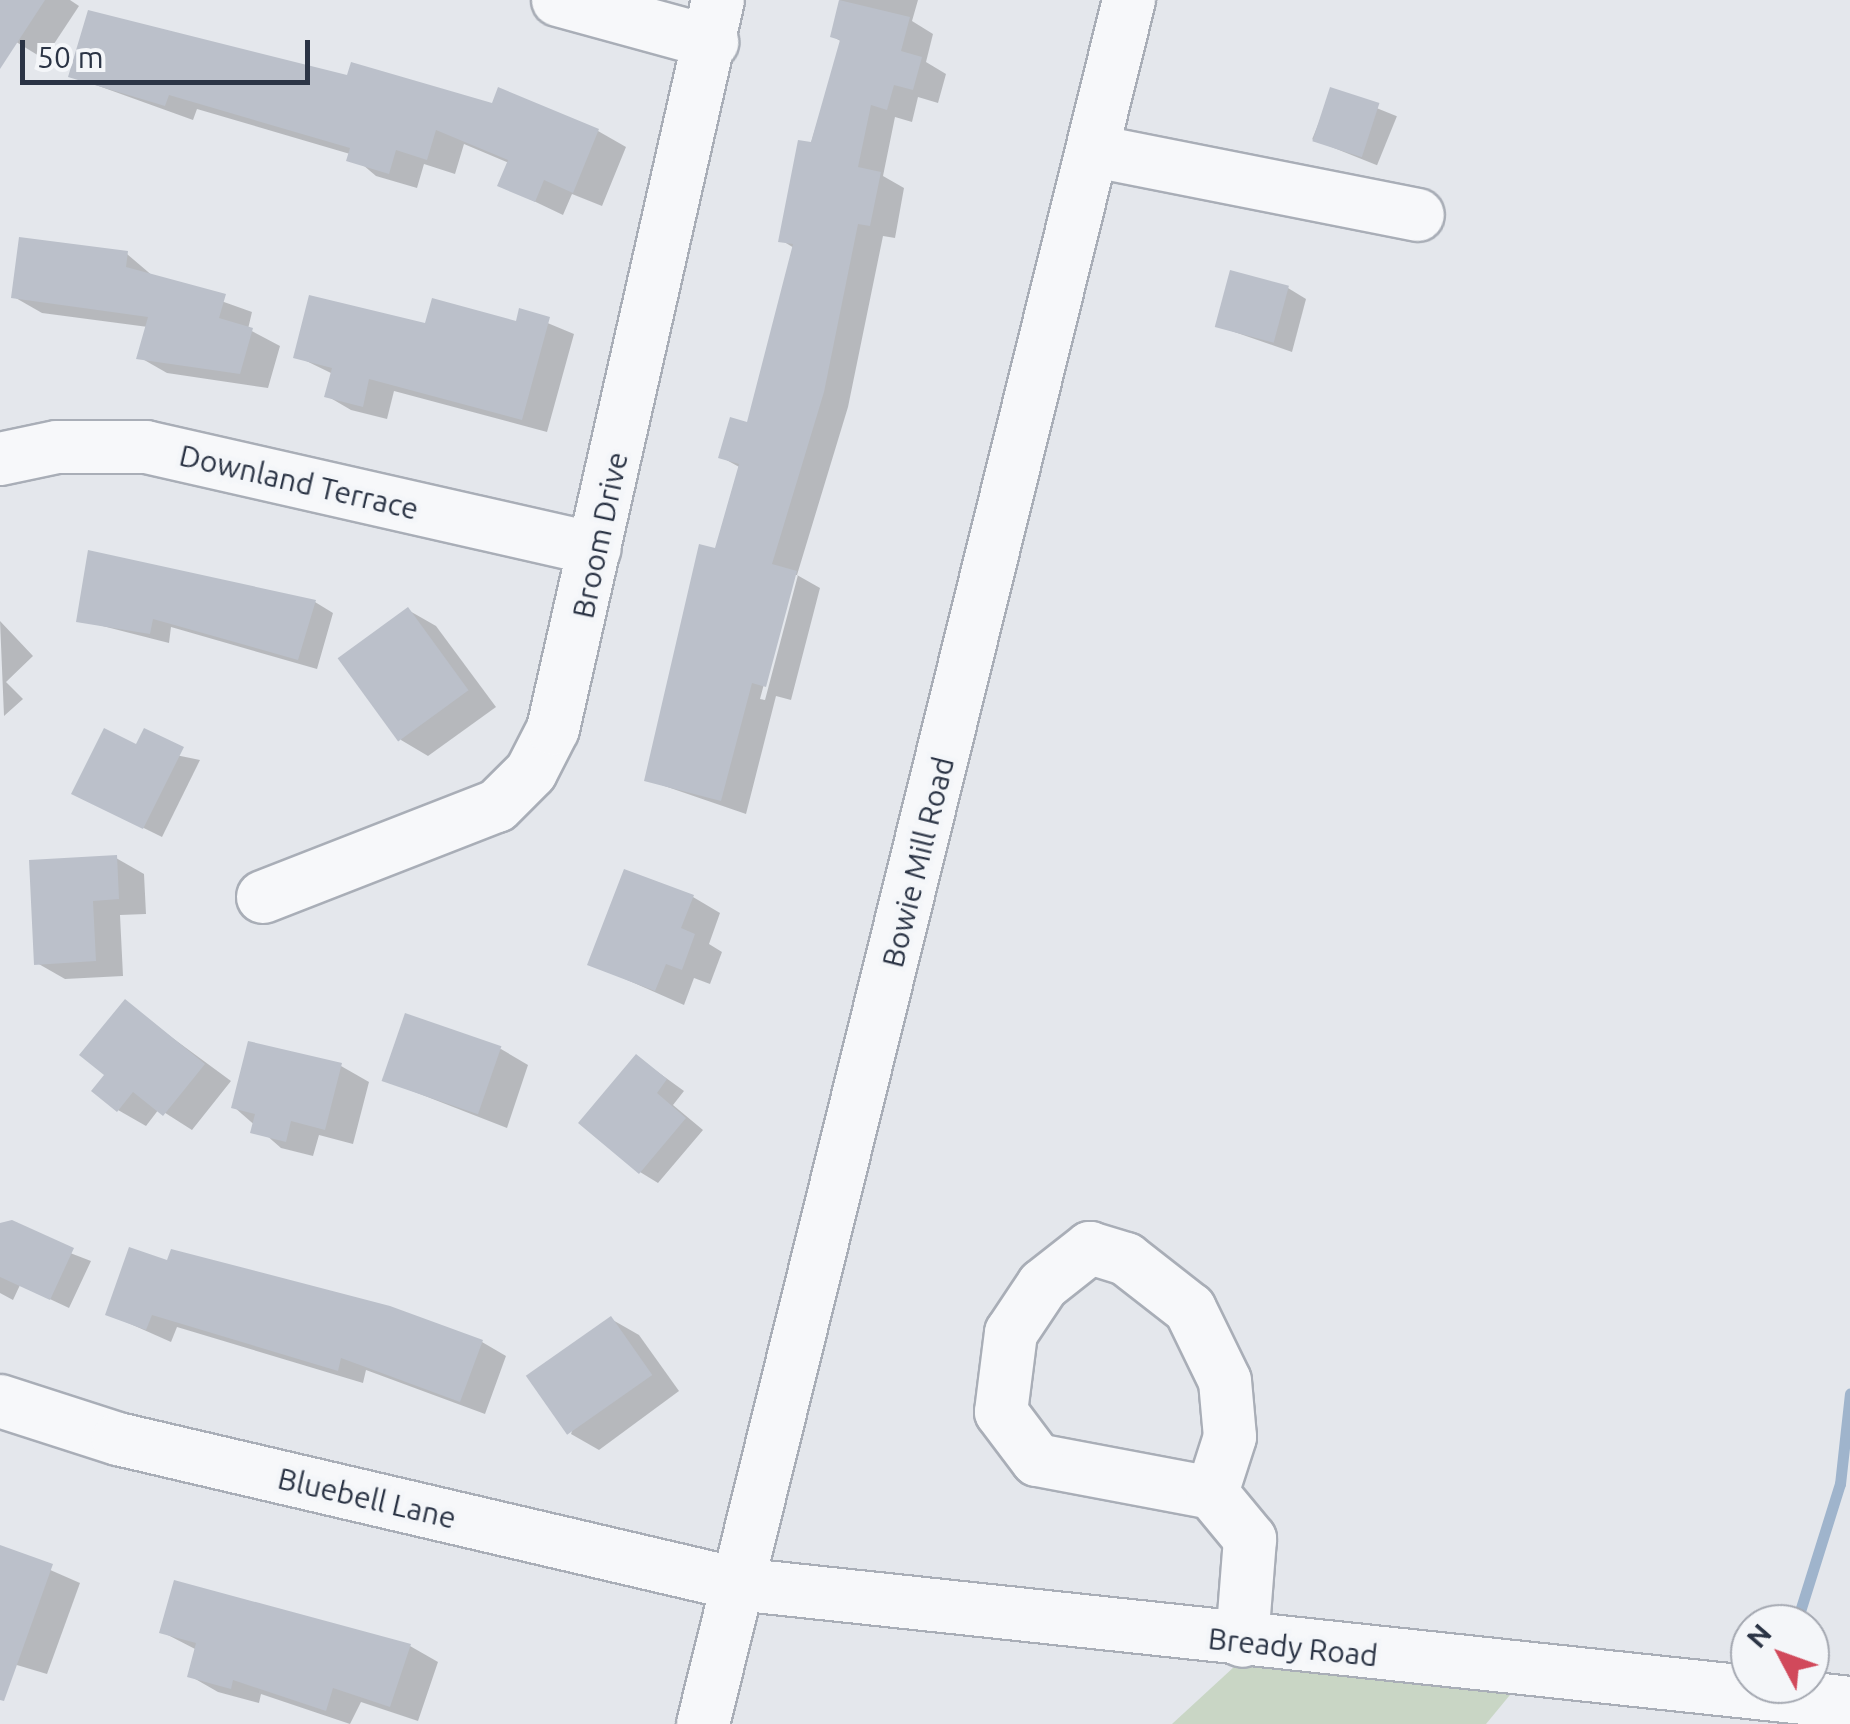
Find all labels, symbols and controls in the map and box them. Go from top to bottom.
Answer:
scale bar [25,20,315,82]
text: 50 m [37,40,104,74]
street label: Downland Terrace [176,437,422,527]
street label: Broom Drive [565,449,635,621]
street label: Bowie Mill Road [874,753,962,971]
street label: Bluebell Lane [274,1460,460,1536]
north arrow [1730,1604,1830,1704]
text: N [1740,1617,1777,1653]
street label: Bready Road [1206,1620,1380,1674]

